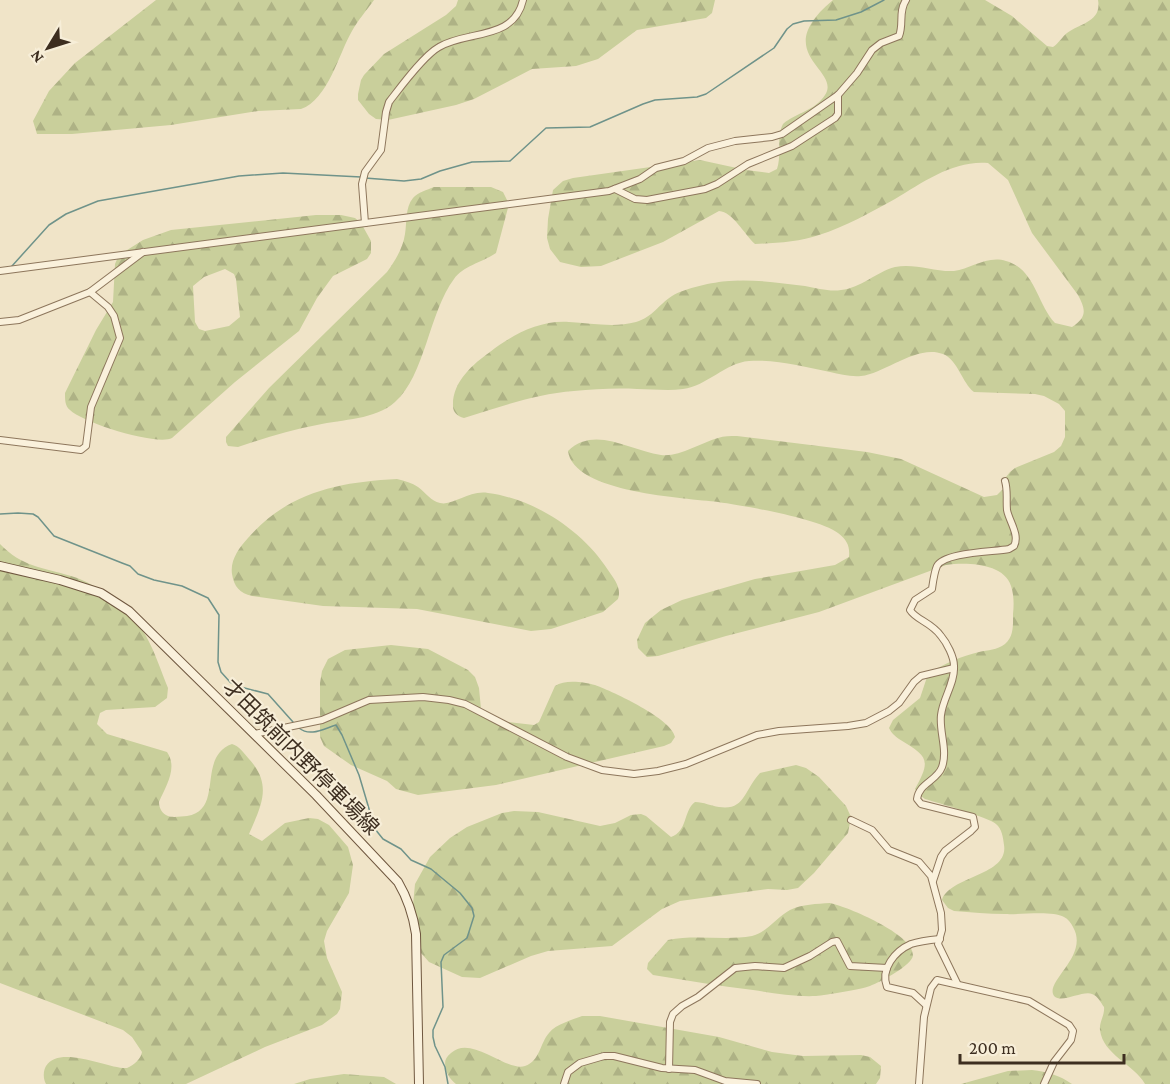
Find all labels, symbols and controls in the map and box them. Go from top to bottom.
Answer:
north arrow [18,18,78,78]
text: N [26,47,47,66]
street label: 才田筑前内野停車場線 [218,674,384,840]
scale bar [960,1027,1124,1065]
text: 200 m [969,1038,1016,1058]

